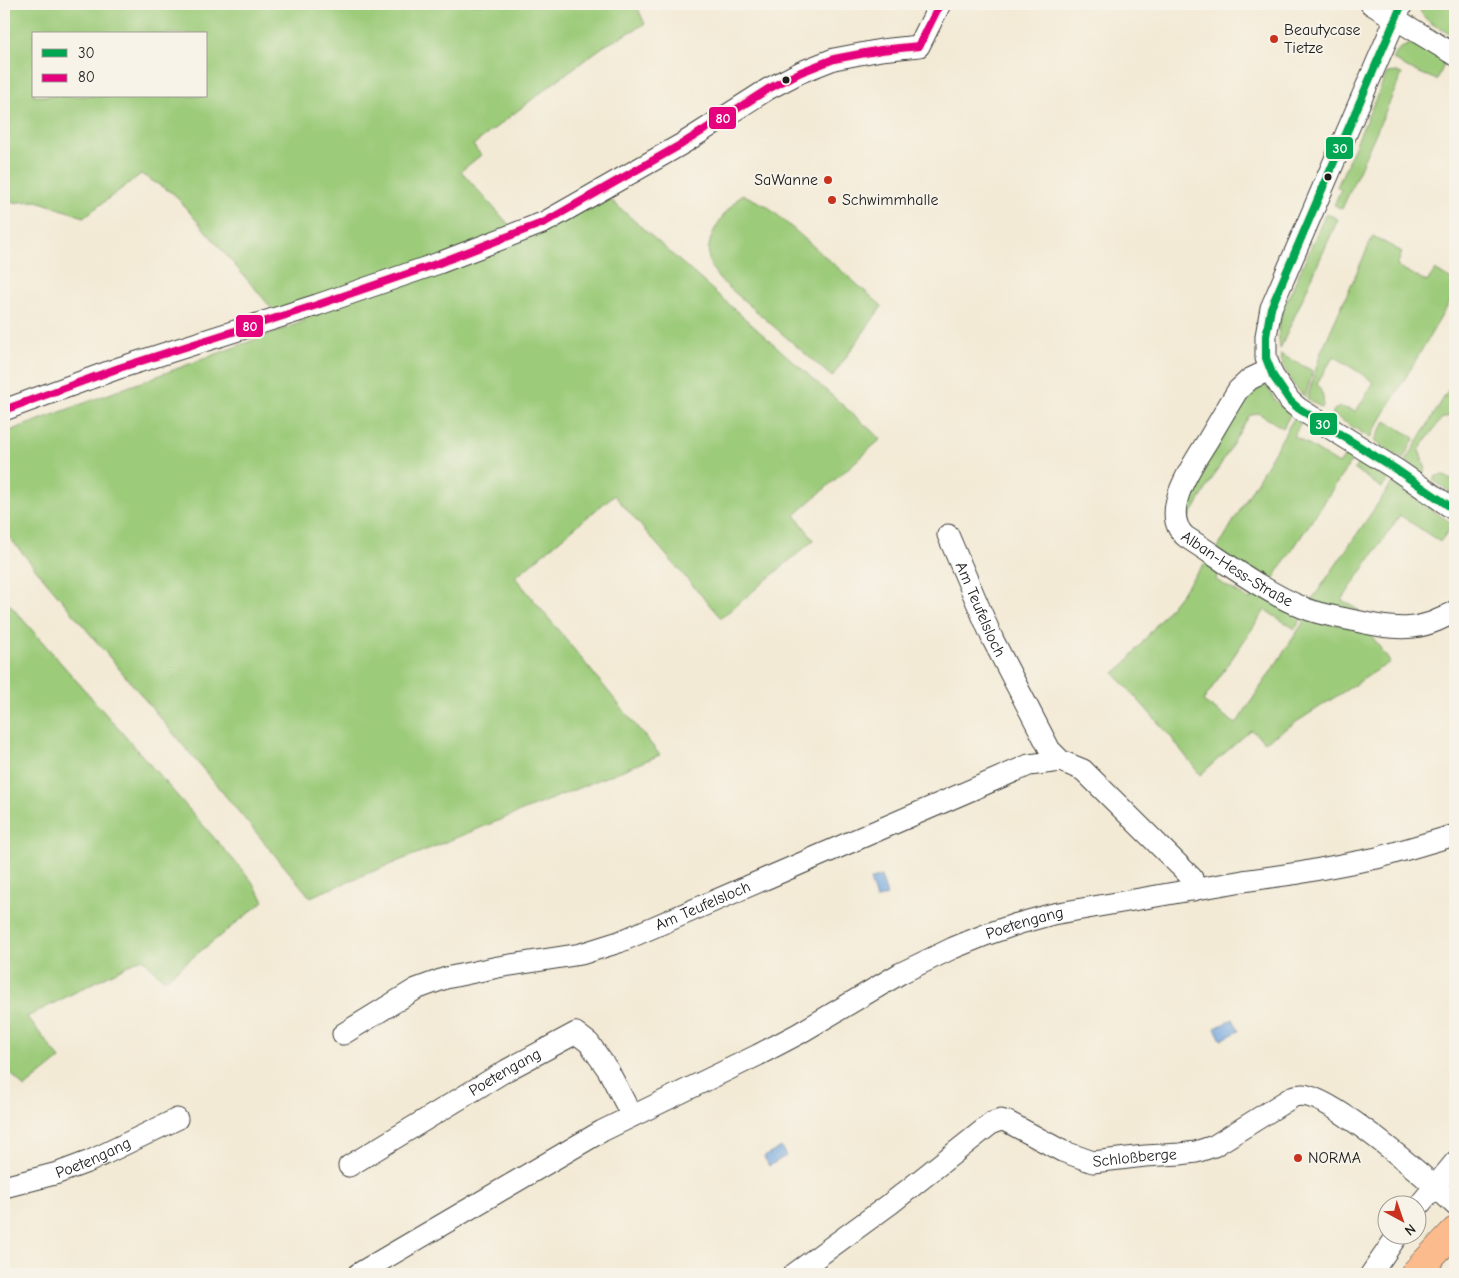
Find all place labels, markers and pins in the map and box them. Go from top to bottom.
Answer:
place label: Beautycase Tietze [1284,21,1360,57]
marker: Beautycase Tietze [1268,33,1280,45]
unlabelled marker [781,75,791,85]
place label: SaWanne [754,171,818,189]
unlabelled marker [1323,172,1333,182]
marker: SaWanne [822,174,834,186]
place label: Schwimmhalle [842,191,939,209]
marker: Schwimmhalle [826,194,838,206]
place label: NORMA [1308,1149,1361,1167]
marker: NORMA [1292,1152,1304,1164]

